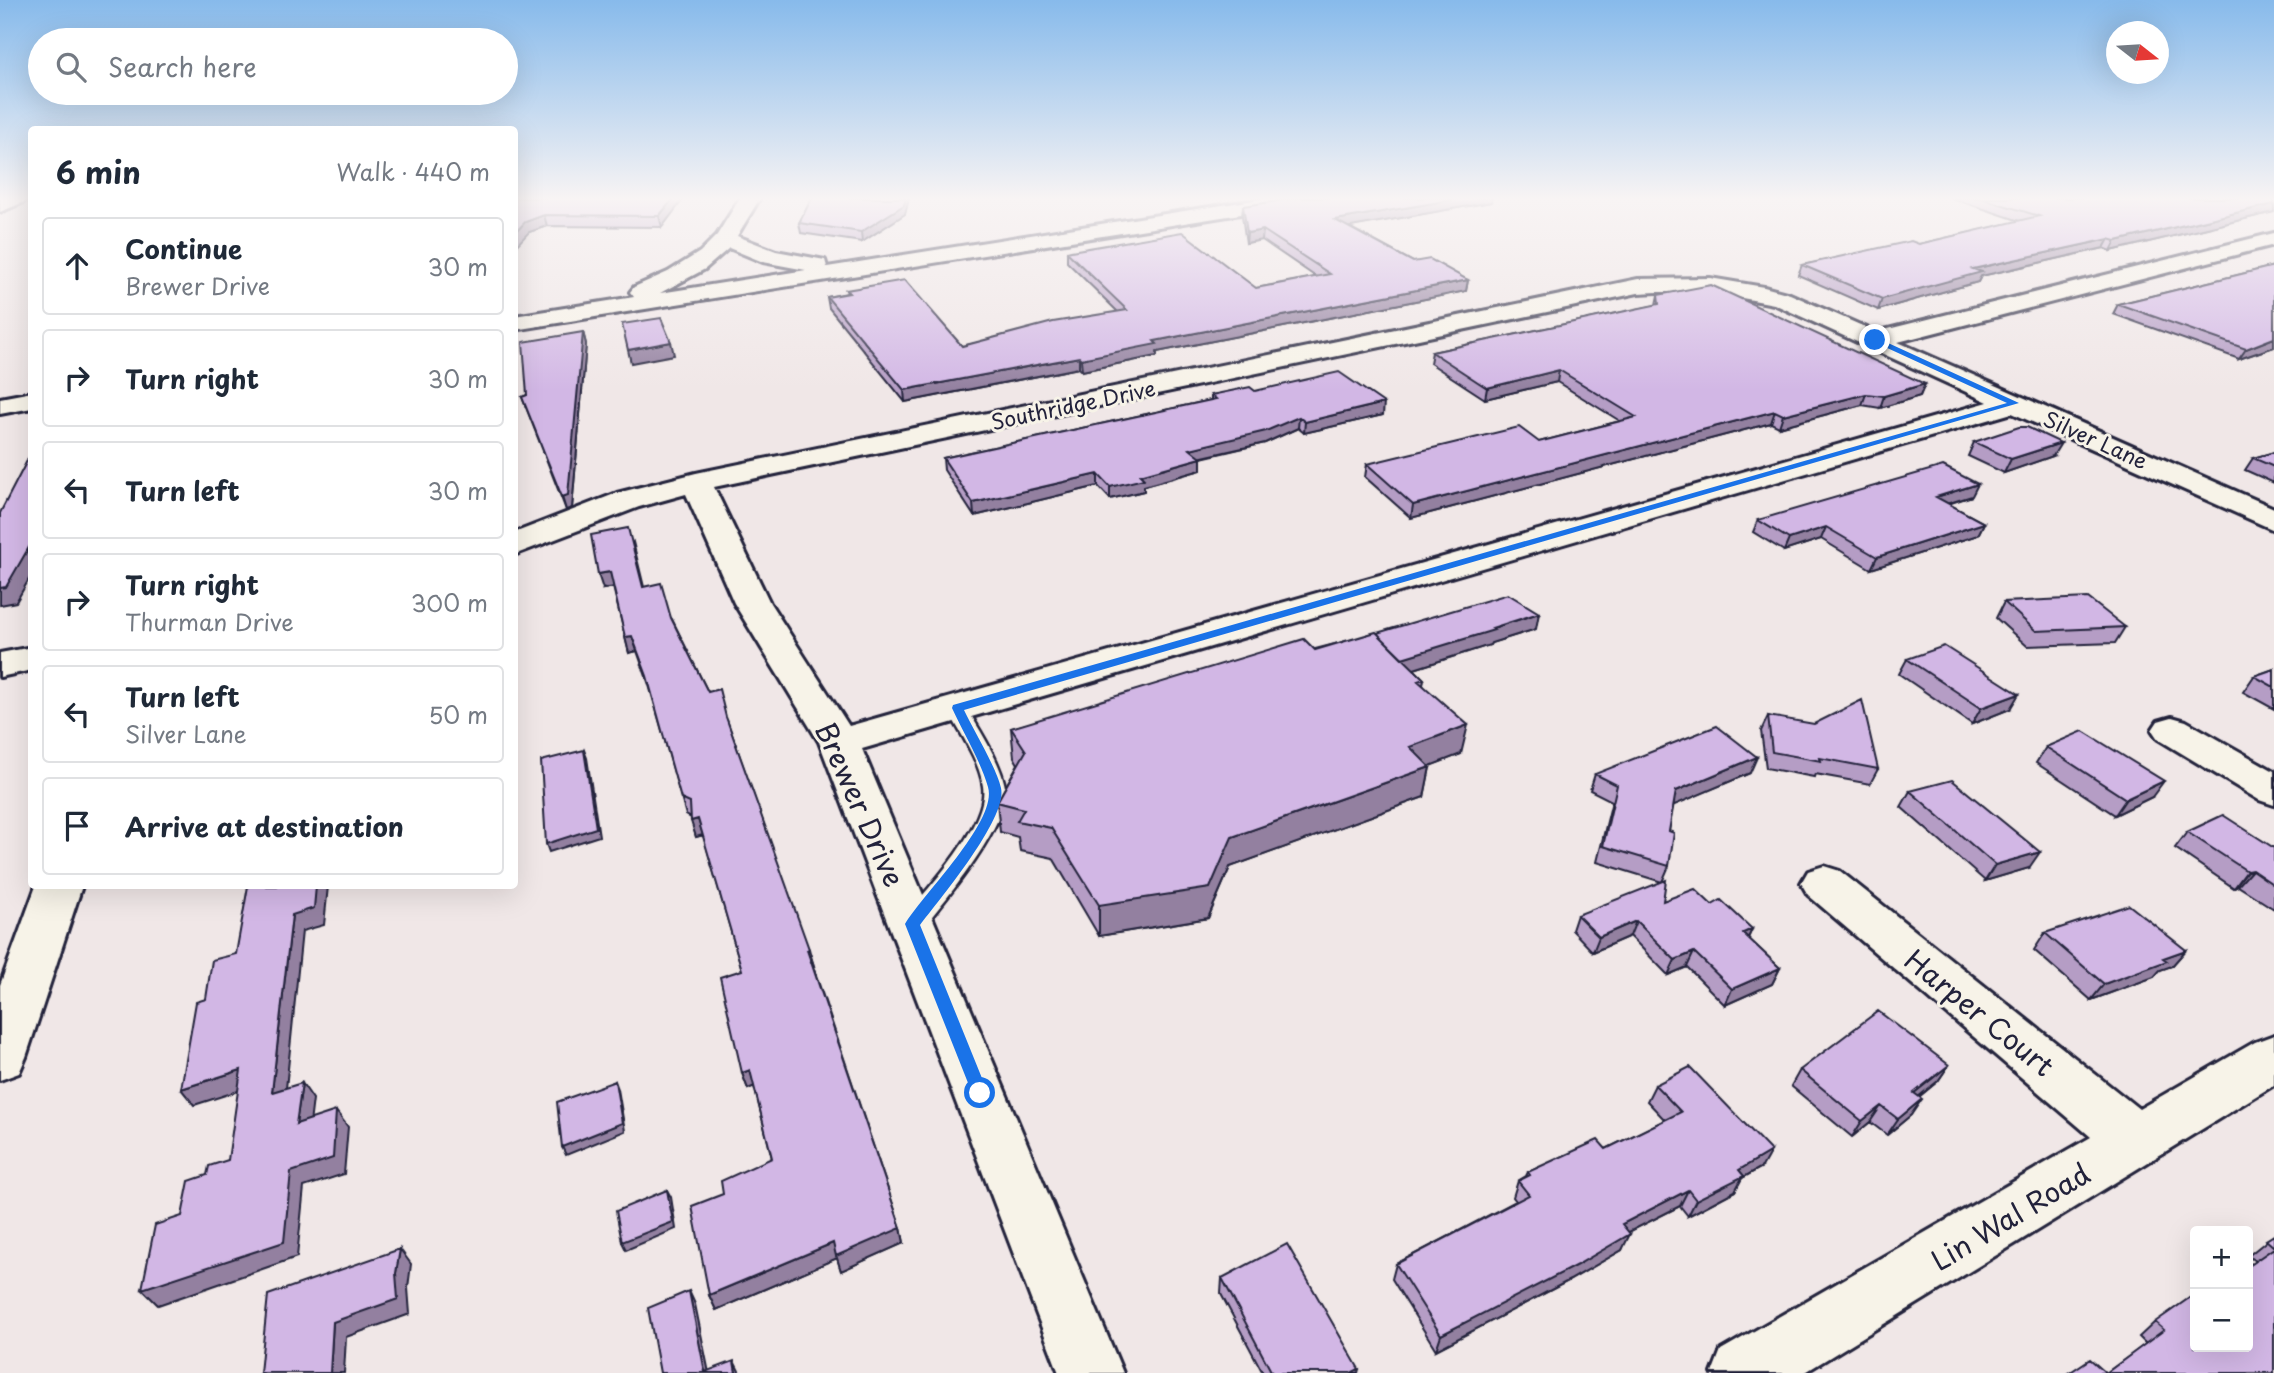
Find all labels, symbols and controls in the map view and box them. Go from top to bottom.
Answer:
north arrow [2106,21,2169,84]
search box [28,28,518,105]
text: Search here [108,47,257,86]
icon: search [52,48,90,86]
text: 6 min [56,149,141,194]
text: Walk · 440 m [337,154,490,189]
text: Continue [125,229,242,268]
icon: ahead [58,247,96,285]
text: 30 m [427,249,488,284]
text: Brewer Drive [125,268,270,303]
route end [1859,324,1890,355]
icon: right [58,359,96,397]
text: Turn right [125,359,259,398]
text: 30 m [427,361,488,396]
street label: Southridge Drive [988,371,1158,437]
street label: Silver Lane [2039,402,2153,476]
icon: left [58,471,96,509]
text: Turn left [125,471,240,510]
text: 30 m [427,473,488,508]
text: Turn right [125,565,259,604]
icon: right [58,583,96,621]
text: 300 m [411,585,488,620]
text: Thurman Drive [125,604,294,639]
text: Turn left [125,677,240,716]
icon: left [58,695,96,733]
text: 50 m [428,697,488,732]
street label: Brewer Drive [805,715,917,893]
text: Silver Lane [125,716,247,751]
icon: arrive [58,807,96,845]
text: Arrive at destination [125,807,404,846]
street label: Harper Court [1896,938,2064,1086]
route start [964,1077,995,1108]
street label: Lin Wal Road [1922,1152,2098,1280]
map controls [2190,1226,2253,1352]
button: + [2190,1226,2253,1289]
button: − [2190,1289,2253,1352]

